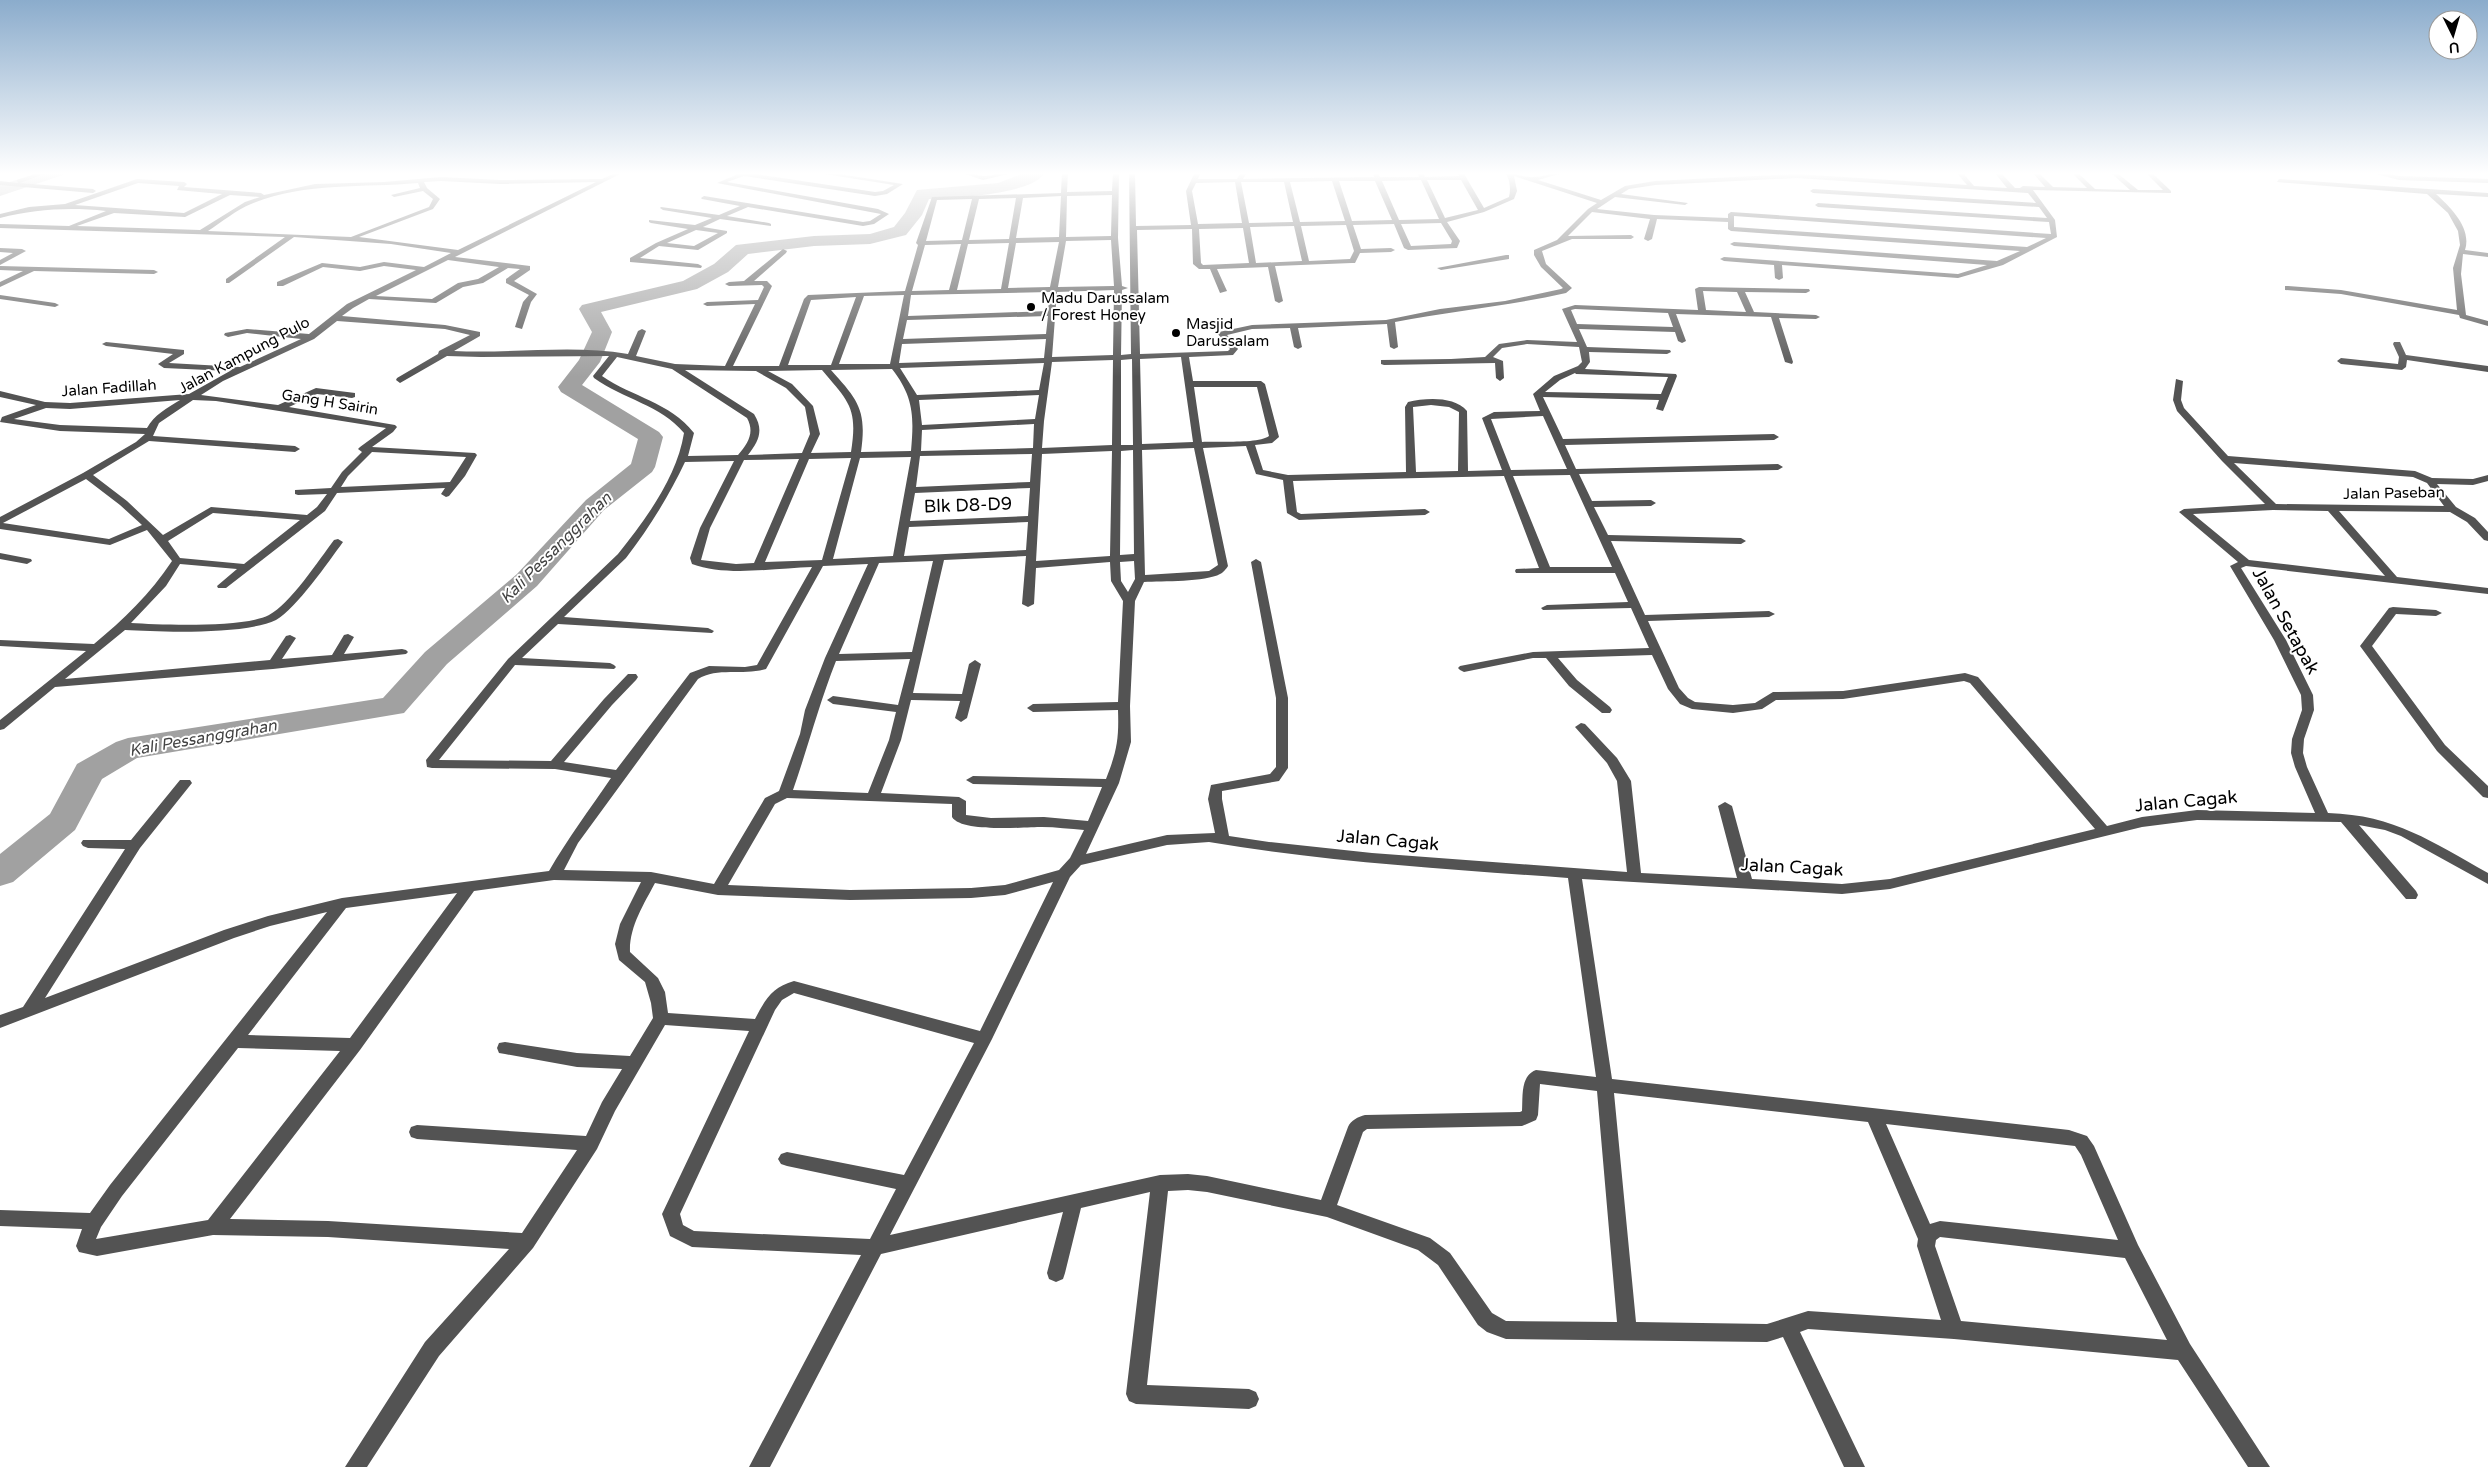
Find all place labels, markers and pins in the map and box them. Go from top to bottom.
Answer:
place label: Madu Darussalam / Forest Honey [1041,289,1170,324]
marker: Madu Darussalam / Forest Honey [1025,301,1037,313]
place label: Masjid Darussalam [1186,315,1269,350]
marker: Masjid Darussalam [1170,327,1182,339]

